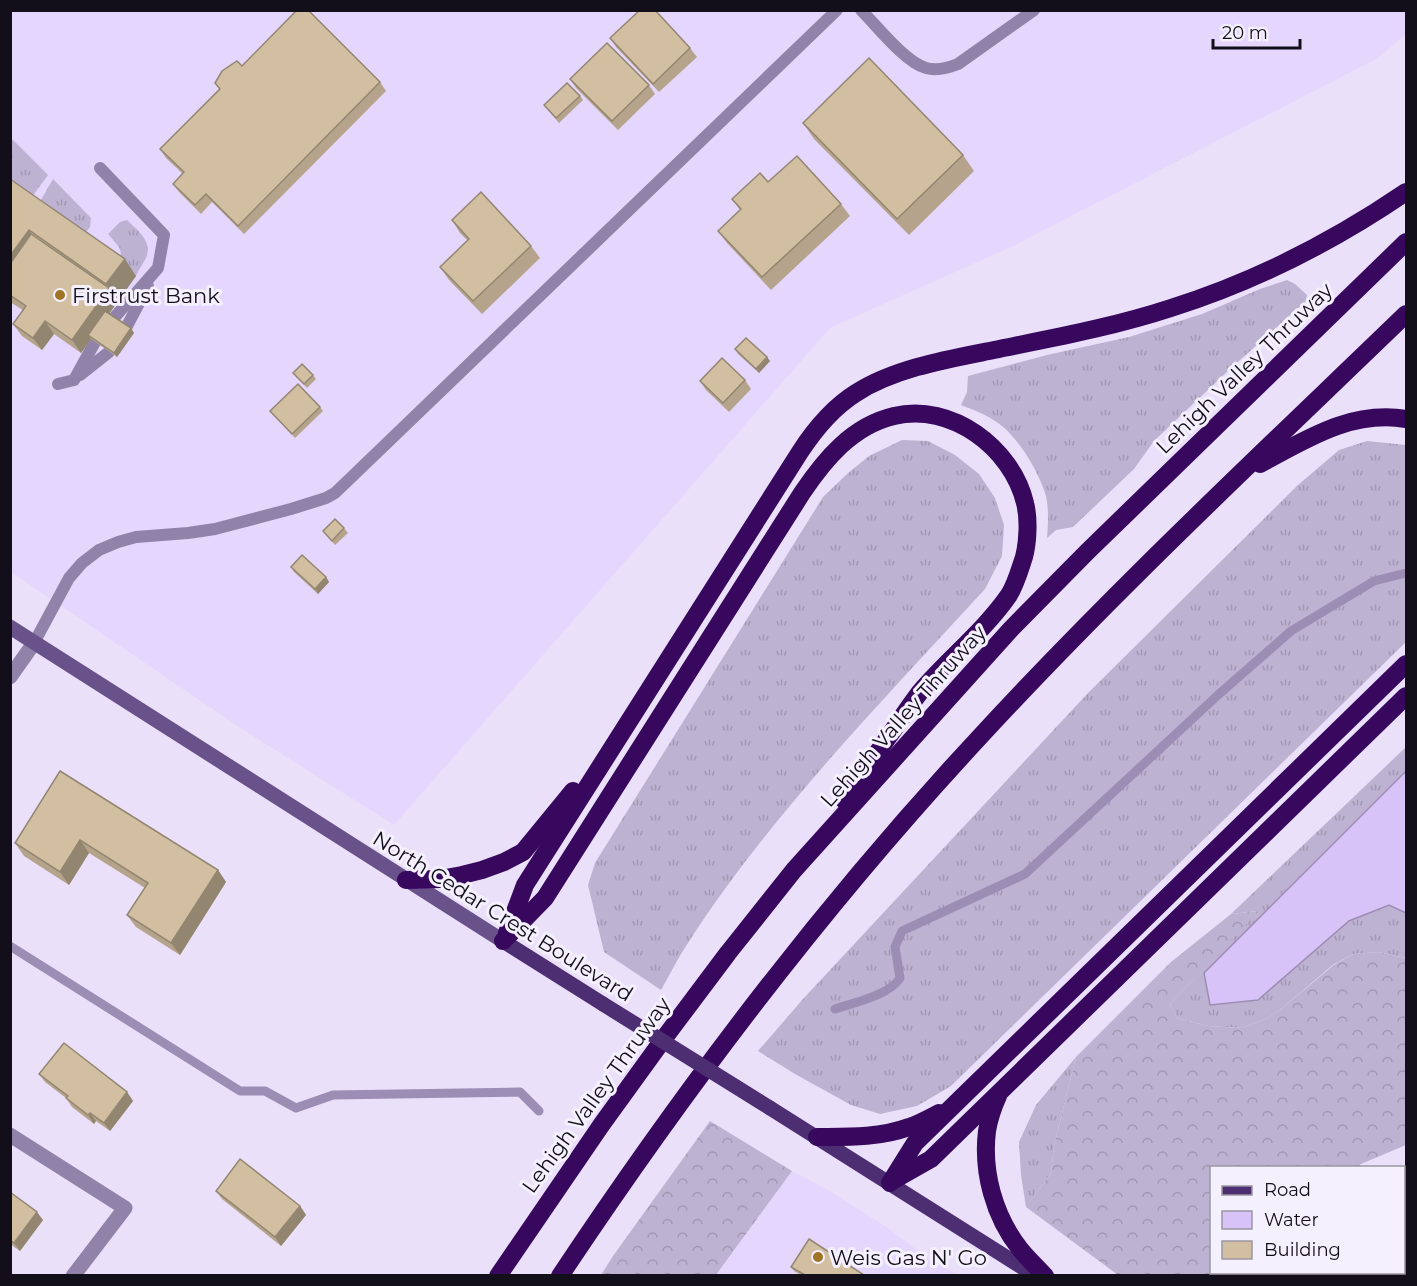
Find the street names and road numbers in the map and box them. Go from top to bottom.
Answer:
street label: Lehigh Valley Thruway [1151,277,1338,459]
street label: Lehigh Valley Thruway [815,620,992,812]
street label: North Cedar Crest Boulevard [368,825,638,1007]
street label: Lehigh Valley Thruway [517,992,676,1198]

